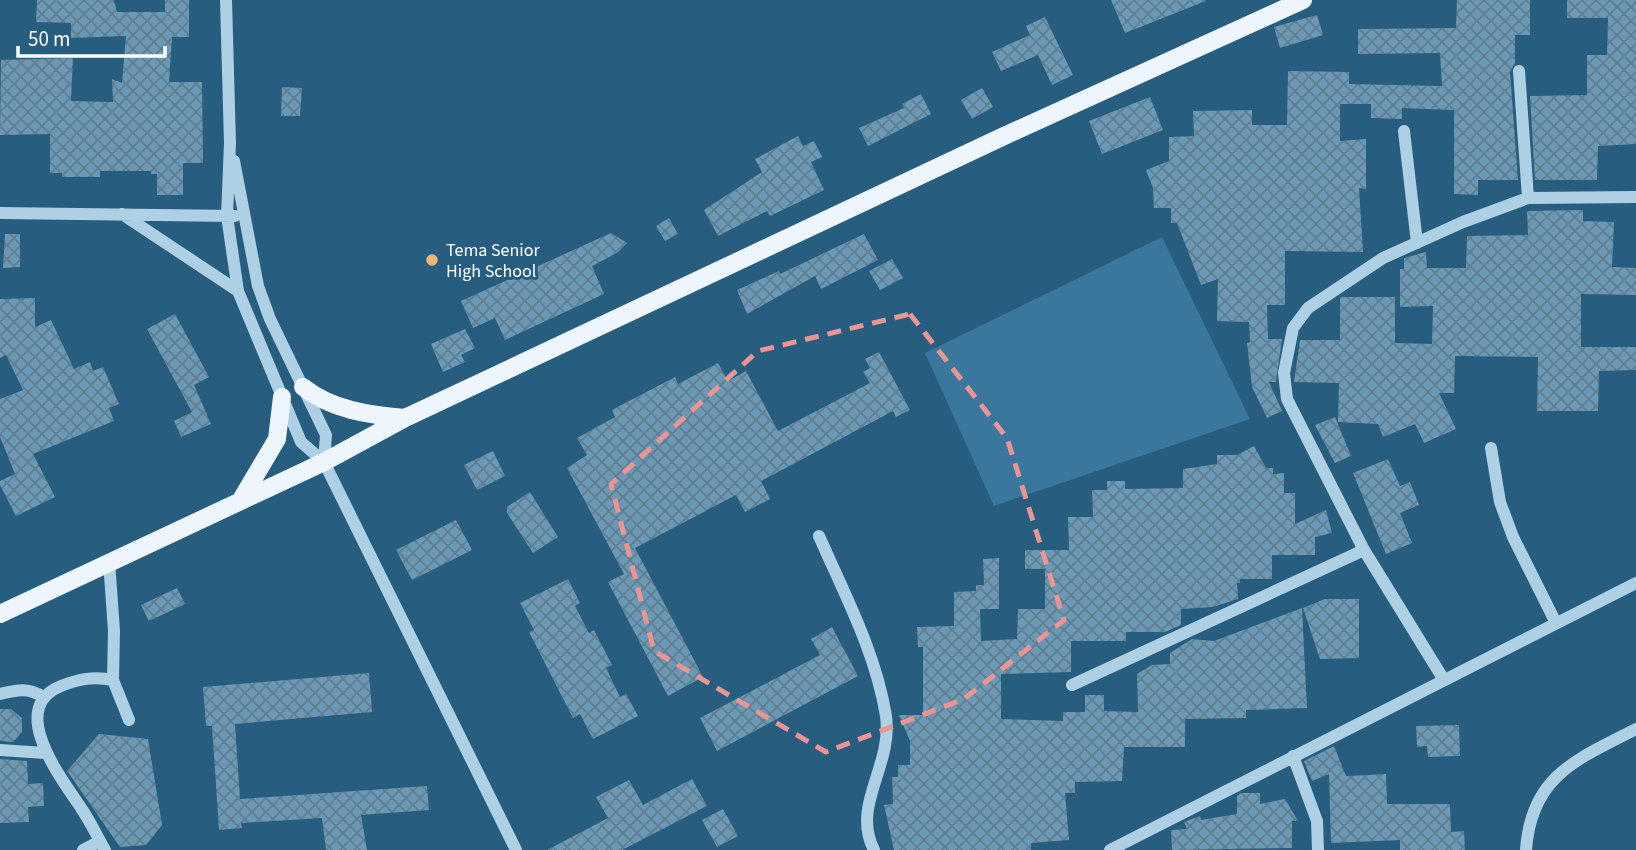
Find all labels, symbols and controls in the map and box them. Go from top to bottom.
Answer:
scale bar [18,14,164,58]
text: 50 m [28,24,70,54]
place label: Tema Senior High School [446,238,541,284]
marker: Tema Senior High School [424,252,440,268]

